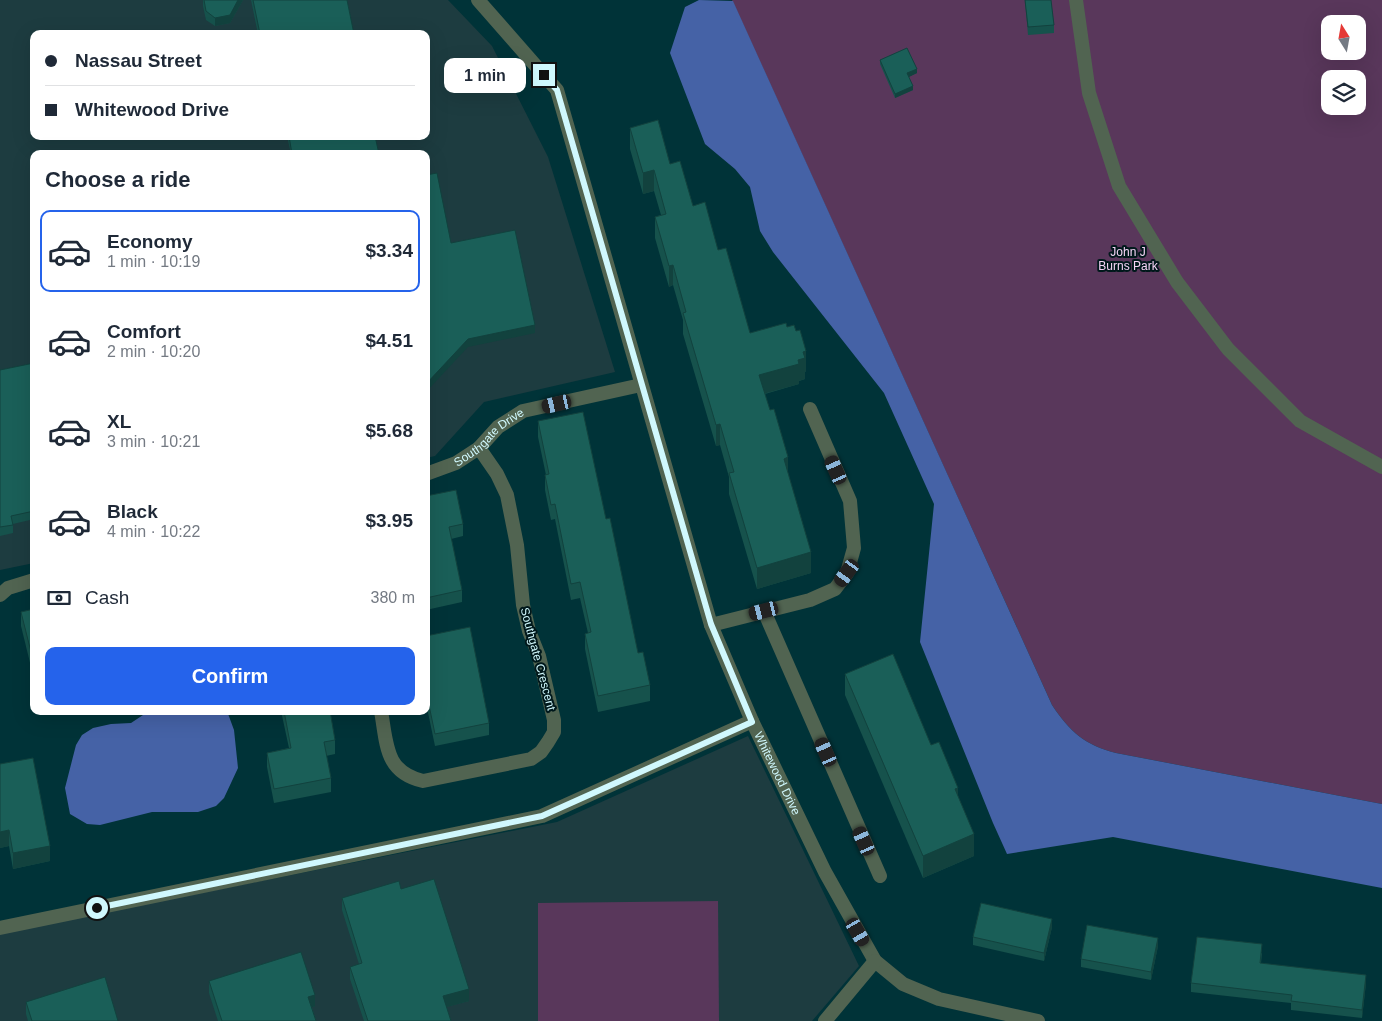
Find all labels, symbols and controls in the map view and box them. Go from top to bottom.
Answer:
north arrow [1321,15,1366,60]
map controls [1321,15,1366,115]
text: Nassau Street [75,50,202,71]
callout: 1 min [444,58,526,92]
route end [533,64,555,86]
text: 1 min [464,67,506,84]
button: layers [1321,70,1366,115]
text: Whitewood Drive [75,99,229,120]
text: Choose a ride [45,167,190,192]
icon: car [47,229,92,274]
text: Economy [107,231,193,252]
text: $3.34 [365,240,413,261]
park label: John J Burns Park [1098,245,1159,273]
text: 1 min · 10:19 [107,253,200,270]
icon: car [47,319,92,364]
text: Comfort [107,321,181,342]
text: $4.51 [365,330,413,351]
text: 2 min · 10:20 [107,343,200,360]
car [540,393,573,415]
street label: Southgate Drive [451,405,527,469]
icon: car [47,409,92,454]
text: XL [107,411,131,432]
text: $5.68 [365,420,413,441]
text: 3 min · 10:21 [107,433,200,450]
car [823,453,848,487]
icon: car [47,499,92,544]
text: Black [107,501,158,522]
text: $3.95 [365,510,413,531]
text: 4 min · 10:22 [107,523,200,540]
car [832,556,861,590]
icon: cash [45,584,73,612]
text: Cash [85,587,129,608]
text: 380 m [371,589,415,606]
car [747,600,780,622]
street label: Southgate Crescent [518,606,559,713]
button: Confirm [45,647,415,705]
street label: Whitewood Drive [751,729,804,818]
car [813,735,838,769]
car [851,824,876,858]
route start [86,897,108,919]
car [844,915,871,949]

